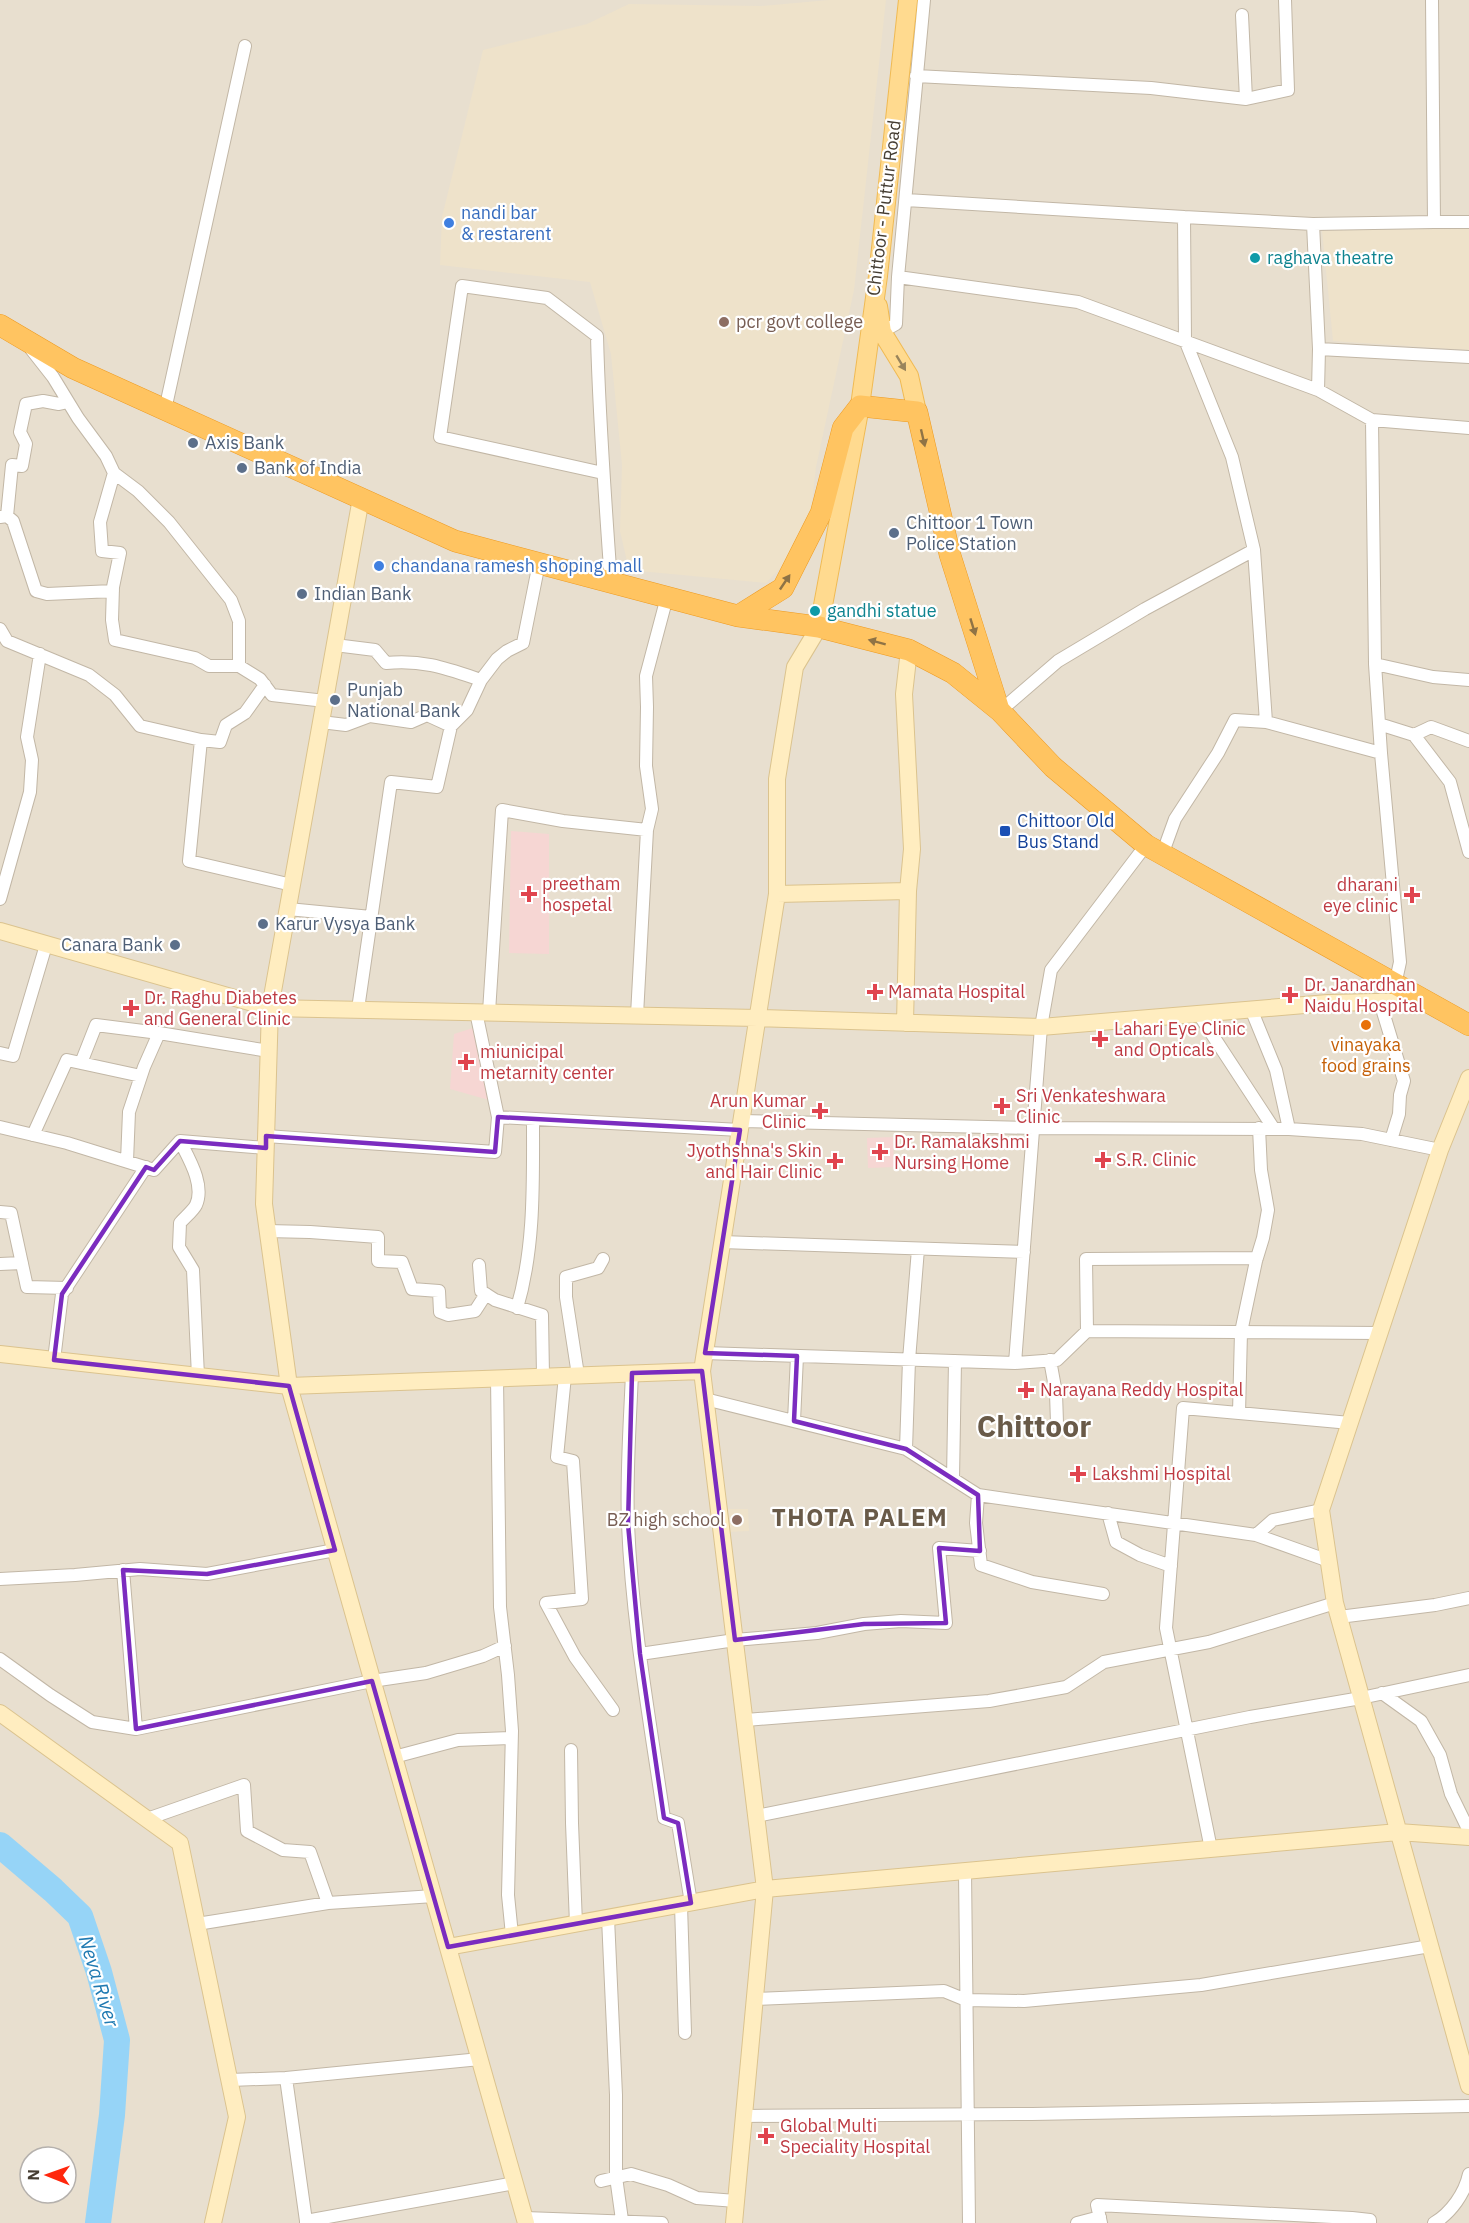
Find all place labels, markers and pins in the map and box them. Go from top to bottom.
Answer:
place label: nandi bar & restarent [461,201,552,245]
marker: nandi bar & restarent [442,216,456,230]
place label: raghava theatre [1267,246,1394,269]
marker: raghava theatre [1248,251,1262,265]
place label: pcr govt college [736,310,863,333]
marker: pcr govt college [717,315,731,329]
place label: Axis Bank [205,431,285,454]
marker: Axis Bank [186,436,200,450]
place label: Bank of India [254,456,362,479]
marker: Bank of India [235,461,249,475]
place label: Chittoor 1 Town Police Station [906,511,1034,555]
marker: Chittoor 1 Town Police Station [887,526,901,540]
place label: chandana ramesh shoping mall [391,554,642,577]
marker: chandana ramesh shoping mall [372,559,386,573]
place label: Indian Bank [314,582,412,605]
marker: Indian Bank [295,587,309,601]
place label: gandhi statue [827,599,937,622]
marker: gandhi statue [808,604,822,618]
place label: Punjab National Bank [347,678,461,722]
marker: Punjab National Bank [328,693,342,707]
place label: Chittoor Old Bus Stand [1017,809,1114,853]
marker: Chittoor Old Bus Stand [998,824,1012,838]
place label: preetham hospetal [542,872,621,916]
place label: dharani eye clinic [1323,873,1398,917]
marker: preetham hospetal [520,885,538,903]
marker: dharani eye clinic [1403,886,1421,904]
place label: Karur Vysya Bank [275,912,416,935]
marker: Karur Vysya Bank [256,917,270,931]
place label: Canara Bank [61,933,164,956]
marker: Canara Bank [168,938,182,952]
place label: Dr. Janardhan Naidu Hospital [1304,973,1423,1017]
place label: Mamata Hospital [888,980,1025,1003]
marker: Mamata Hospital [866,983,884,1001]
place label: Dr. Raghu Diabetes and General Clinic [144,986,297,1030]
marker: Dr. Janardhan Naidu Hospital [1281,986,1299,1004]
marker: Dr. Raghu Diabetes and General Clinic [122,999,140,1017]
place label: Lahari Eye Clinic and Opticals [1114,1017,1246,1061]
marker: vinayaka food grains [1359,1018,1373,1032]
marker: Lahari Eye Clinic and Opticals [1091,1030,1109,1048]
place label: vinayaka food grains [1321,1033,1411,1077]
place label: miunicipal metarnity center [480,1040,615,1084]
marker: miunicipal metarnity center [457,1053,475,1071]
place label: Sri Venkateshwara Clinic [1016,1084,1166,1128]
place label: Arun Kumar Clinic [710,1089,806,1133]
marker: Sri Venkateshwara Clinic [993,1097,1011,1115]
marker: Arun Kumar Clinic [811,1102,829,1120]
place label: Dr. Ramalakshmi Nursing Home [894,1130,1030,1174]
place label: Jyothshna's Skin and Hair Clinic [687,1139,822,1183]
marker: Dr. Ramalakshmi Nursing Home [871,1143,889,1161]
place label: S.R. Clinic [1116,1148,1196,1171]
marker: S.R. Clinic [1094,1151,1112,1169]
marker: Jyothshna's Skin and Hair Clinic [826,1152,844,1170]
place label: Narayana Reddy Hospital [1040,1378,1244,1401]
marker: Narayana Reddy Hospital [1017,1381,1035,1399]
place label: Lakshmi Hospital [1092,1462,1231,1485]
marker: Lakshmi Hospital [1069,1465,1087,1483]
place label: BZ high school [607,1508,725,1531]
marker: BZ high school [730,1513,744,1527]
place label: Global Multi Speciality Hospital [780,2114,930,2158]
marker: Global Multi Speciality Hospital [757,2127,775,2145]

